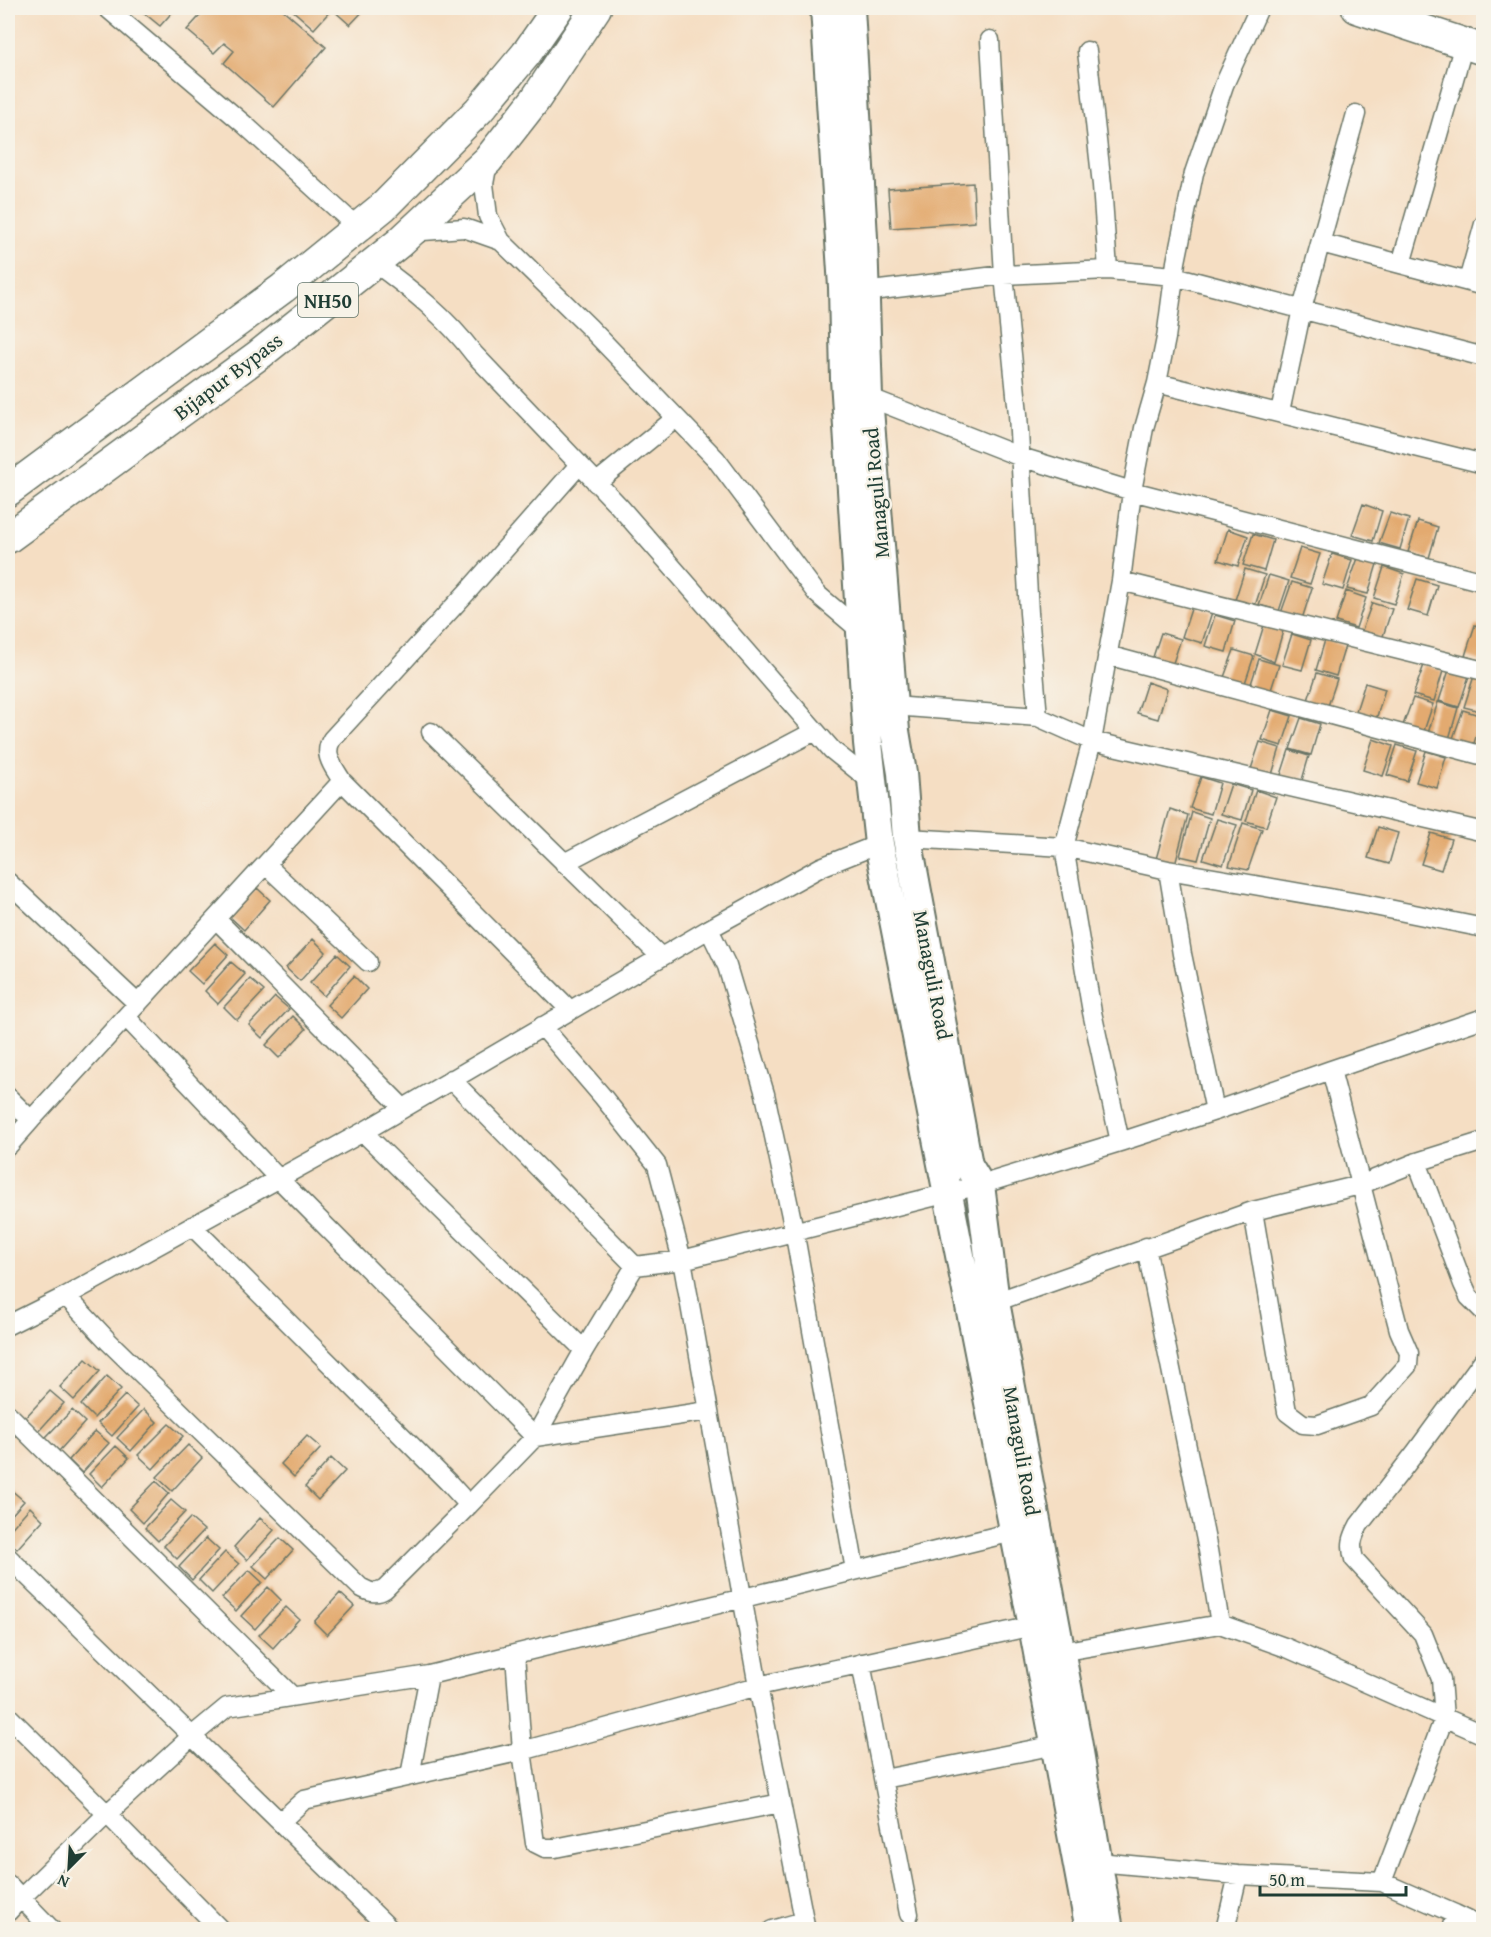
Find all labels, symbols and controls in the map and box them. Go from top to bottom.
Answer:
road number: NH50 [298,283,358,317]
street label: Bijapur Bypass [167,325,289,427]
street label: Managuli Road [855,426,897,560]
street label: Managuli Road [905,908,961,1043]
street label: Managuli Road [995,1384,1049,1519]
north arrow [39,1838,99,1898]
scale bar [1260,1859,1406,1897]
text: 50 m [1269,1866,1305,1893]
text: N [53,1868,73,1895]

